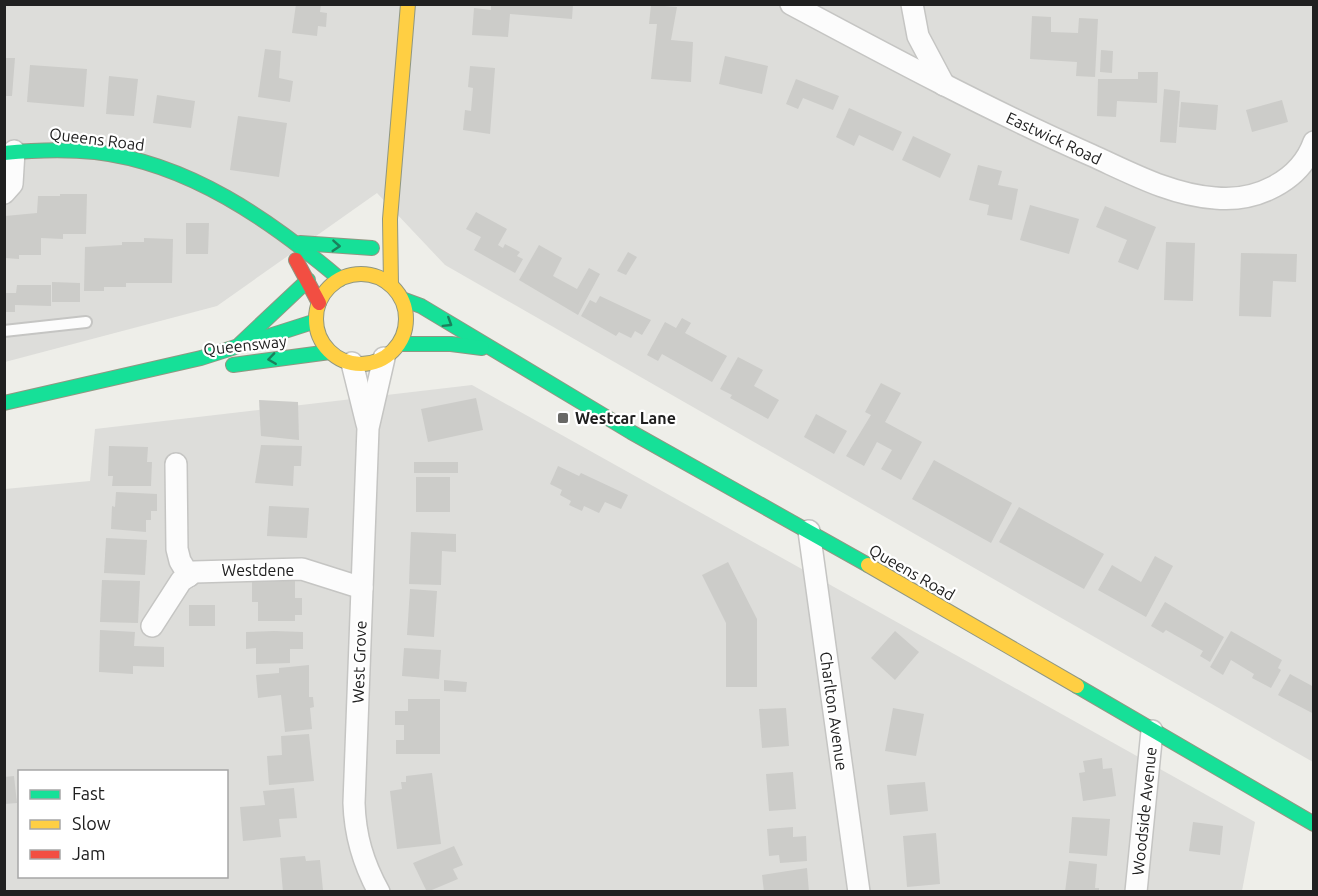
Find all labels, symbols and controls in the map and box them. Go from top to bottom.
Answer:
street label: Eastwick Road [1004,108,1104,168]
street label: Queens Road [48,124,146,154]
one-way arrow [332,239,341,252]
one-way arrow [442,315,452,327]
street label: Queensway [202,332,288,358]
one-way arrow [267,353,276,365]
place label: Westcar Lane [575,409,676,427]
marker: Westcar Lane [556,411,570,425]
street label: Queens Road [866,540,958,604]
street label: Westdene [222,561,294,579]
street label: West Grove [349,620,369,704]
street label: Charlton Avenue [817,650,851,772]
street label: Woodside Avenue [1128,746,1160,876]
legend [18,770,228,878]
text: Fast [72,783,105,803]
text: Slow [72,813,111,833]
text: Jam [72,843,106,863]

